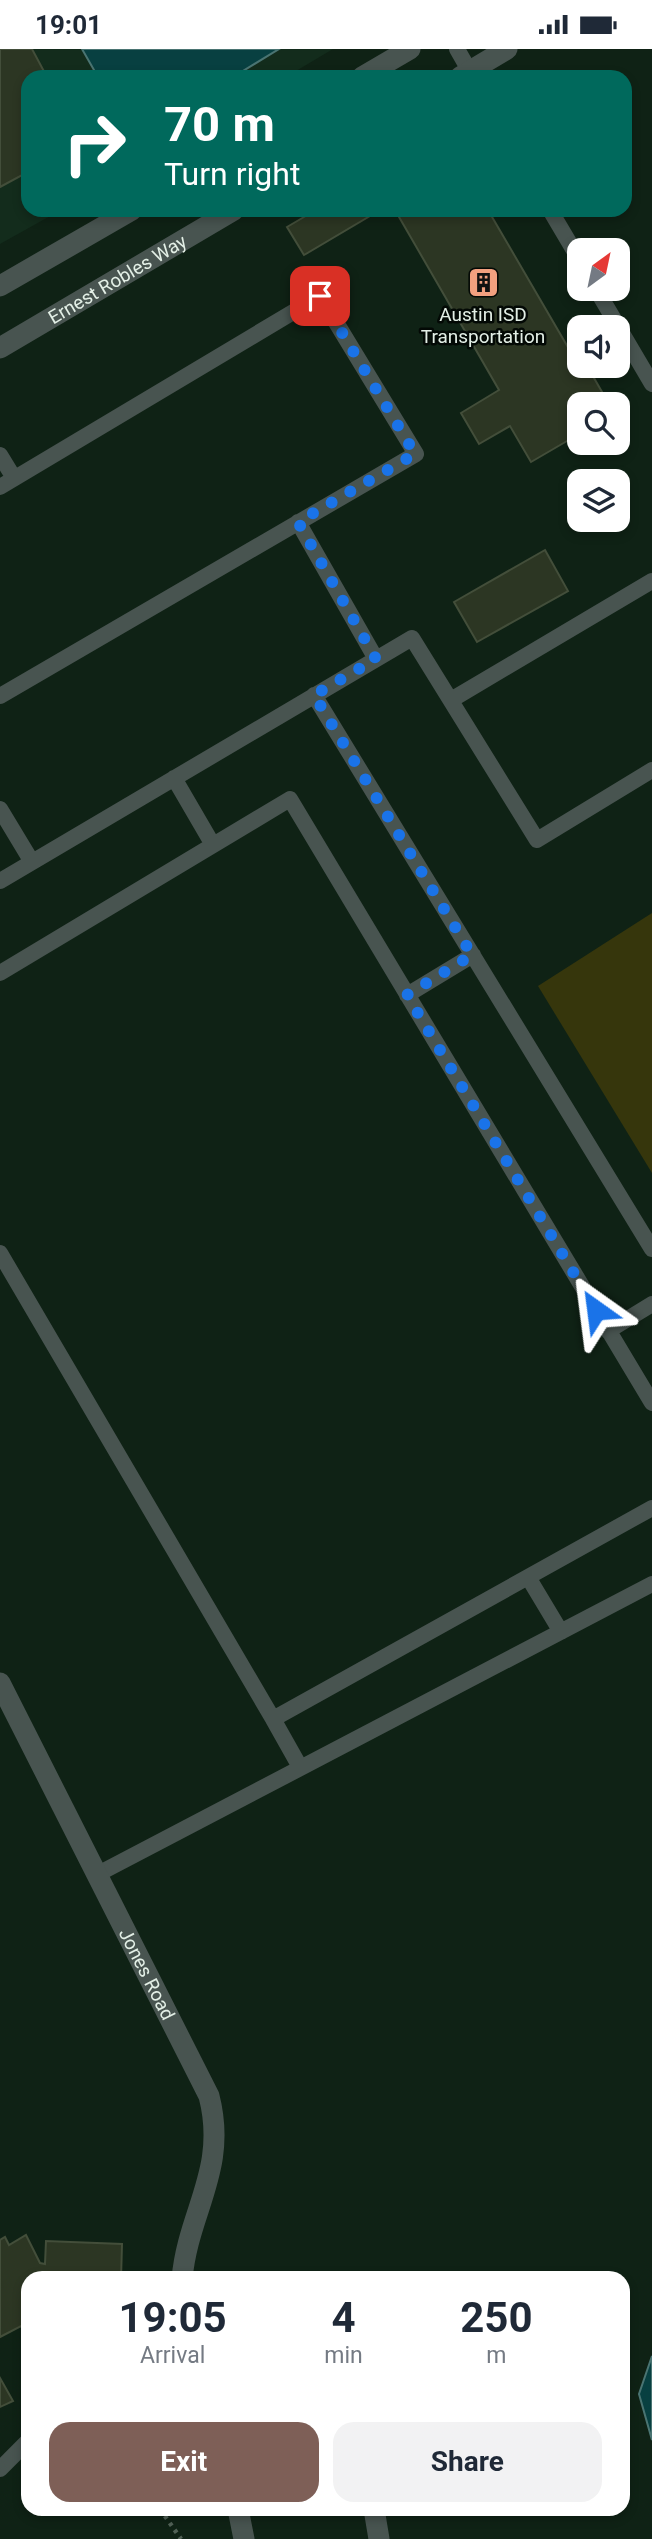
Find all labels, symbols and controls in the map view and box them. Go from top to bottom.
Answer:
text: 19:01 [35,10,102,40]
text: 70 m [164,96,275,153]
icon: right [49,98,140,189]
text: Turn right [164,155,300,193]
street label: Ernest Robles Way [44,230,191,329]
north arrow [567,238,630,301]
map controls [567,238,630,532]
pin [290,266,350,326]
building icon: Austin ISD Transportation [466,266,500,300]
icon: arrive [301,277,339,315]
place label: Austin ISD Transportation [421,303,545,348]
button: sound [567,315,630,378]
button: search [567,392,630,455]
button: layers [567,469,630,532]
position arrow [559,1273,633,1347]
street label: Jones Road [114,1924,180,2024]
text: 19:05 [119,2293,227,2342]
text: 4 [331,2293,356,2342]
text: 250 [460,2293,533,2342]
text: Arrival [140,2342,205,2369]
text: min [324,2342,363,2369]
text: m [486,2342,506,2369]
button: Exit [49,2422,319,2502]
button: Share [333,2422,602,2502]

